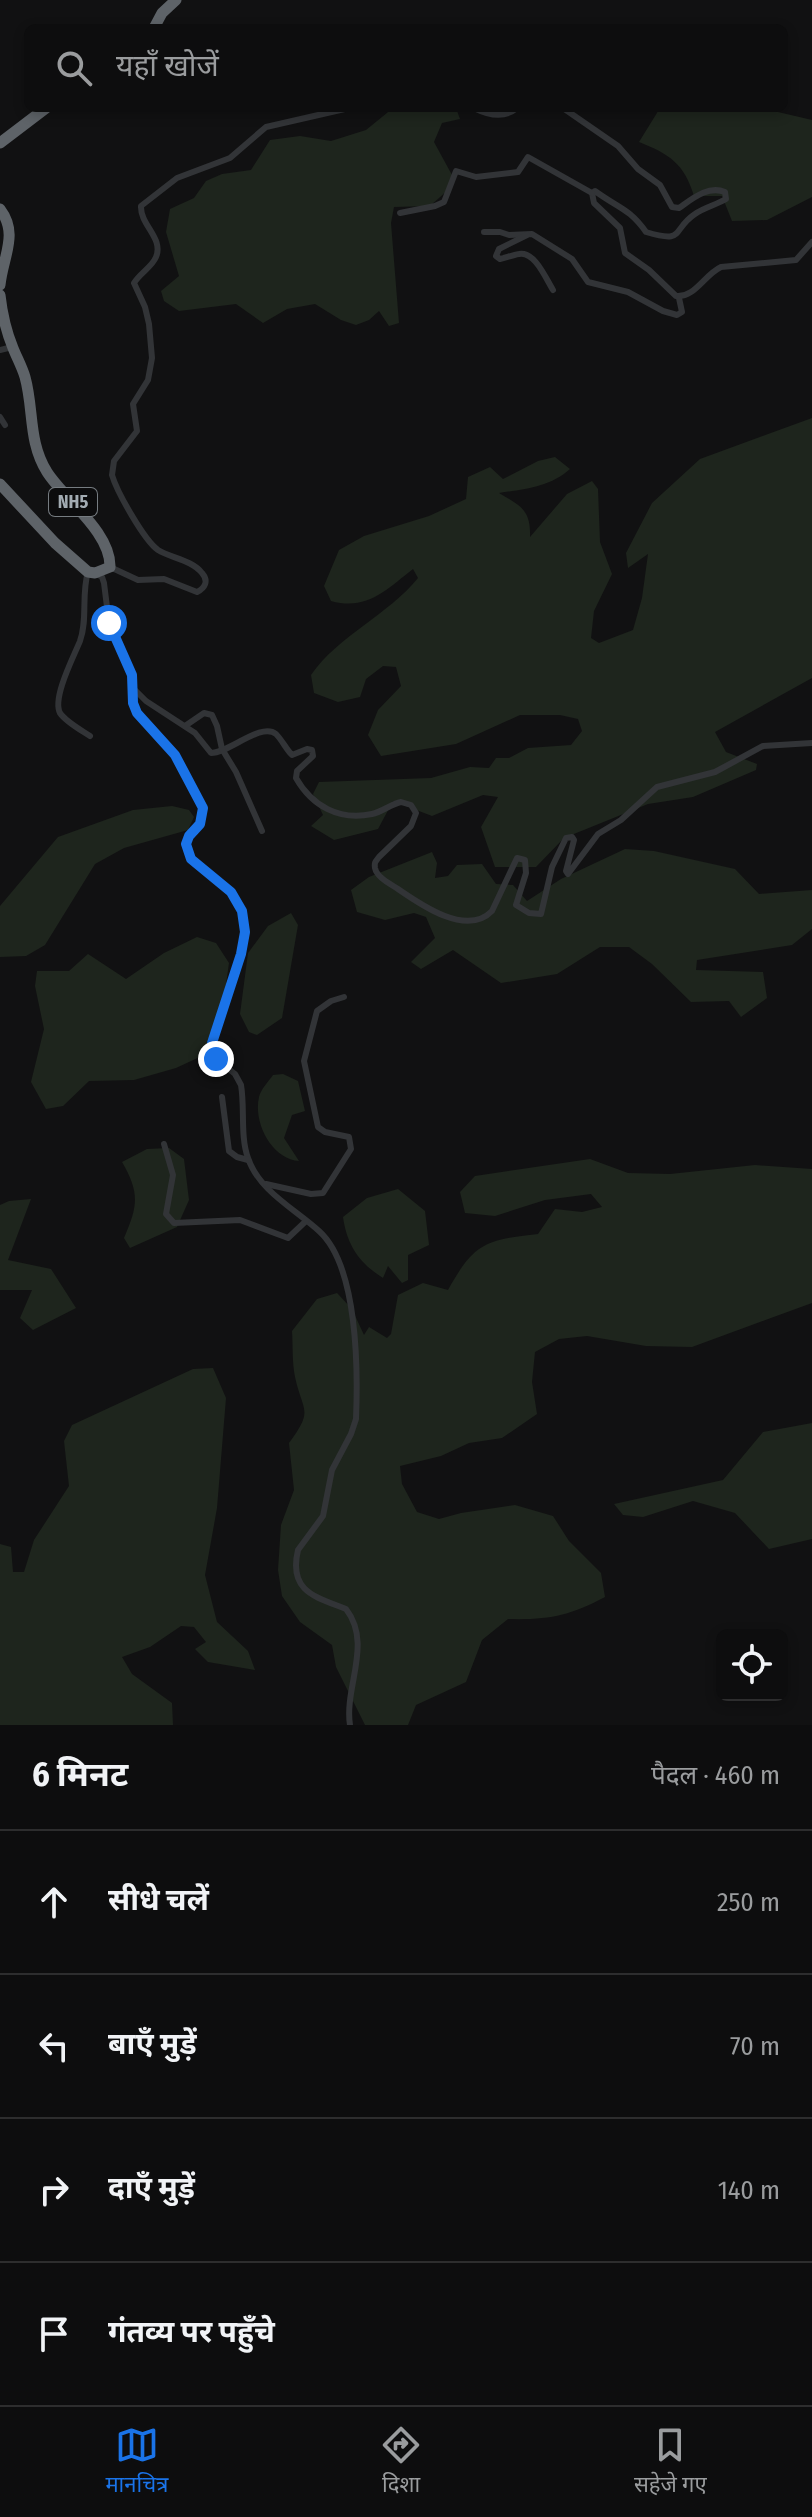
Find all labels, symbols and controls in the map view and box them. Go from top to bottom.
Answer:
search box [24,24,788,112]
icon: search [52,46,96,90]
text: यहाँ खोजें [116,48,219,84]
road number: NH5 [49,488,97,516]
route start [91,605,127,641]
route end [198,1041,234,1077]
map controls [716,1629,788,1701]
button: locate [716,1629,788,1701]
text: 6 मिनट [32,1754,128,1795]
text: पैदल · 460 m [651,1760,780,1791]
icon: ahead [32,1880,76,1924]
text: सीधे चलें [108,1882,209,1918]
text: 250 m [717,1887,780,1918]
icon: left [32,2024,76,2068]
text: बाएँ मुड़ें [108,2026,197,2062]
text: 70 m [730,2031,780,2062]
icon: right [32,2168,76,2212]
text: दाएँ मुड़ें [108,2170,195,2206]
text: 140 m [718,2175,780,2206]
icon: arrive [32,2312,76,2356]
text: गंतव्य पर पहुँचे [108,2314,275,2350]
tab: मानचित्र [105,2423,168,2501]
tab: दिशा [379,2423,423,2501]
tab: सहेजे गए [634,2423,707,2501]

